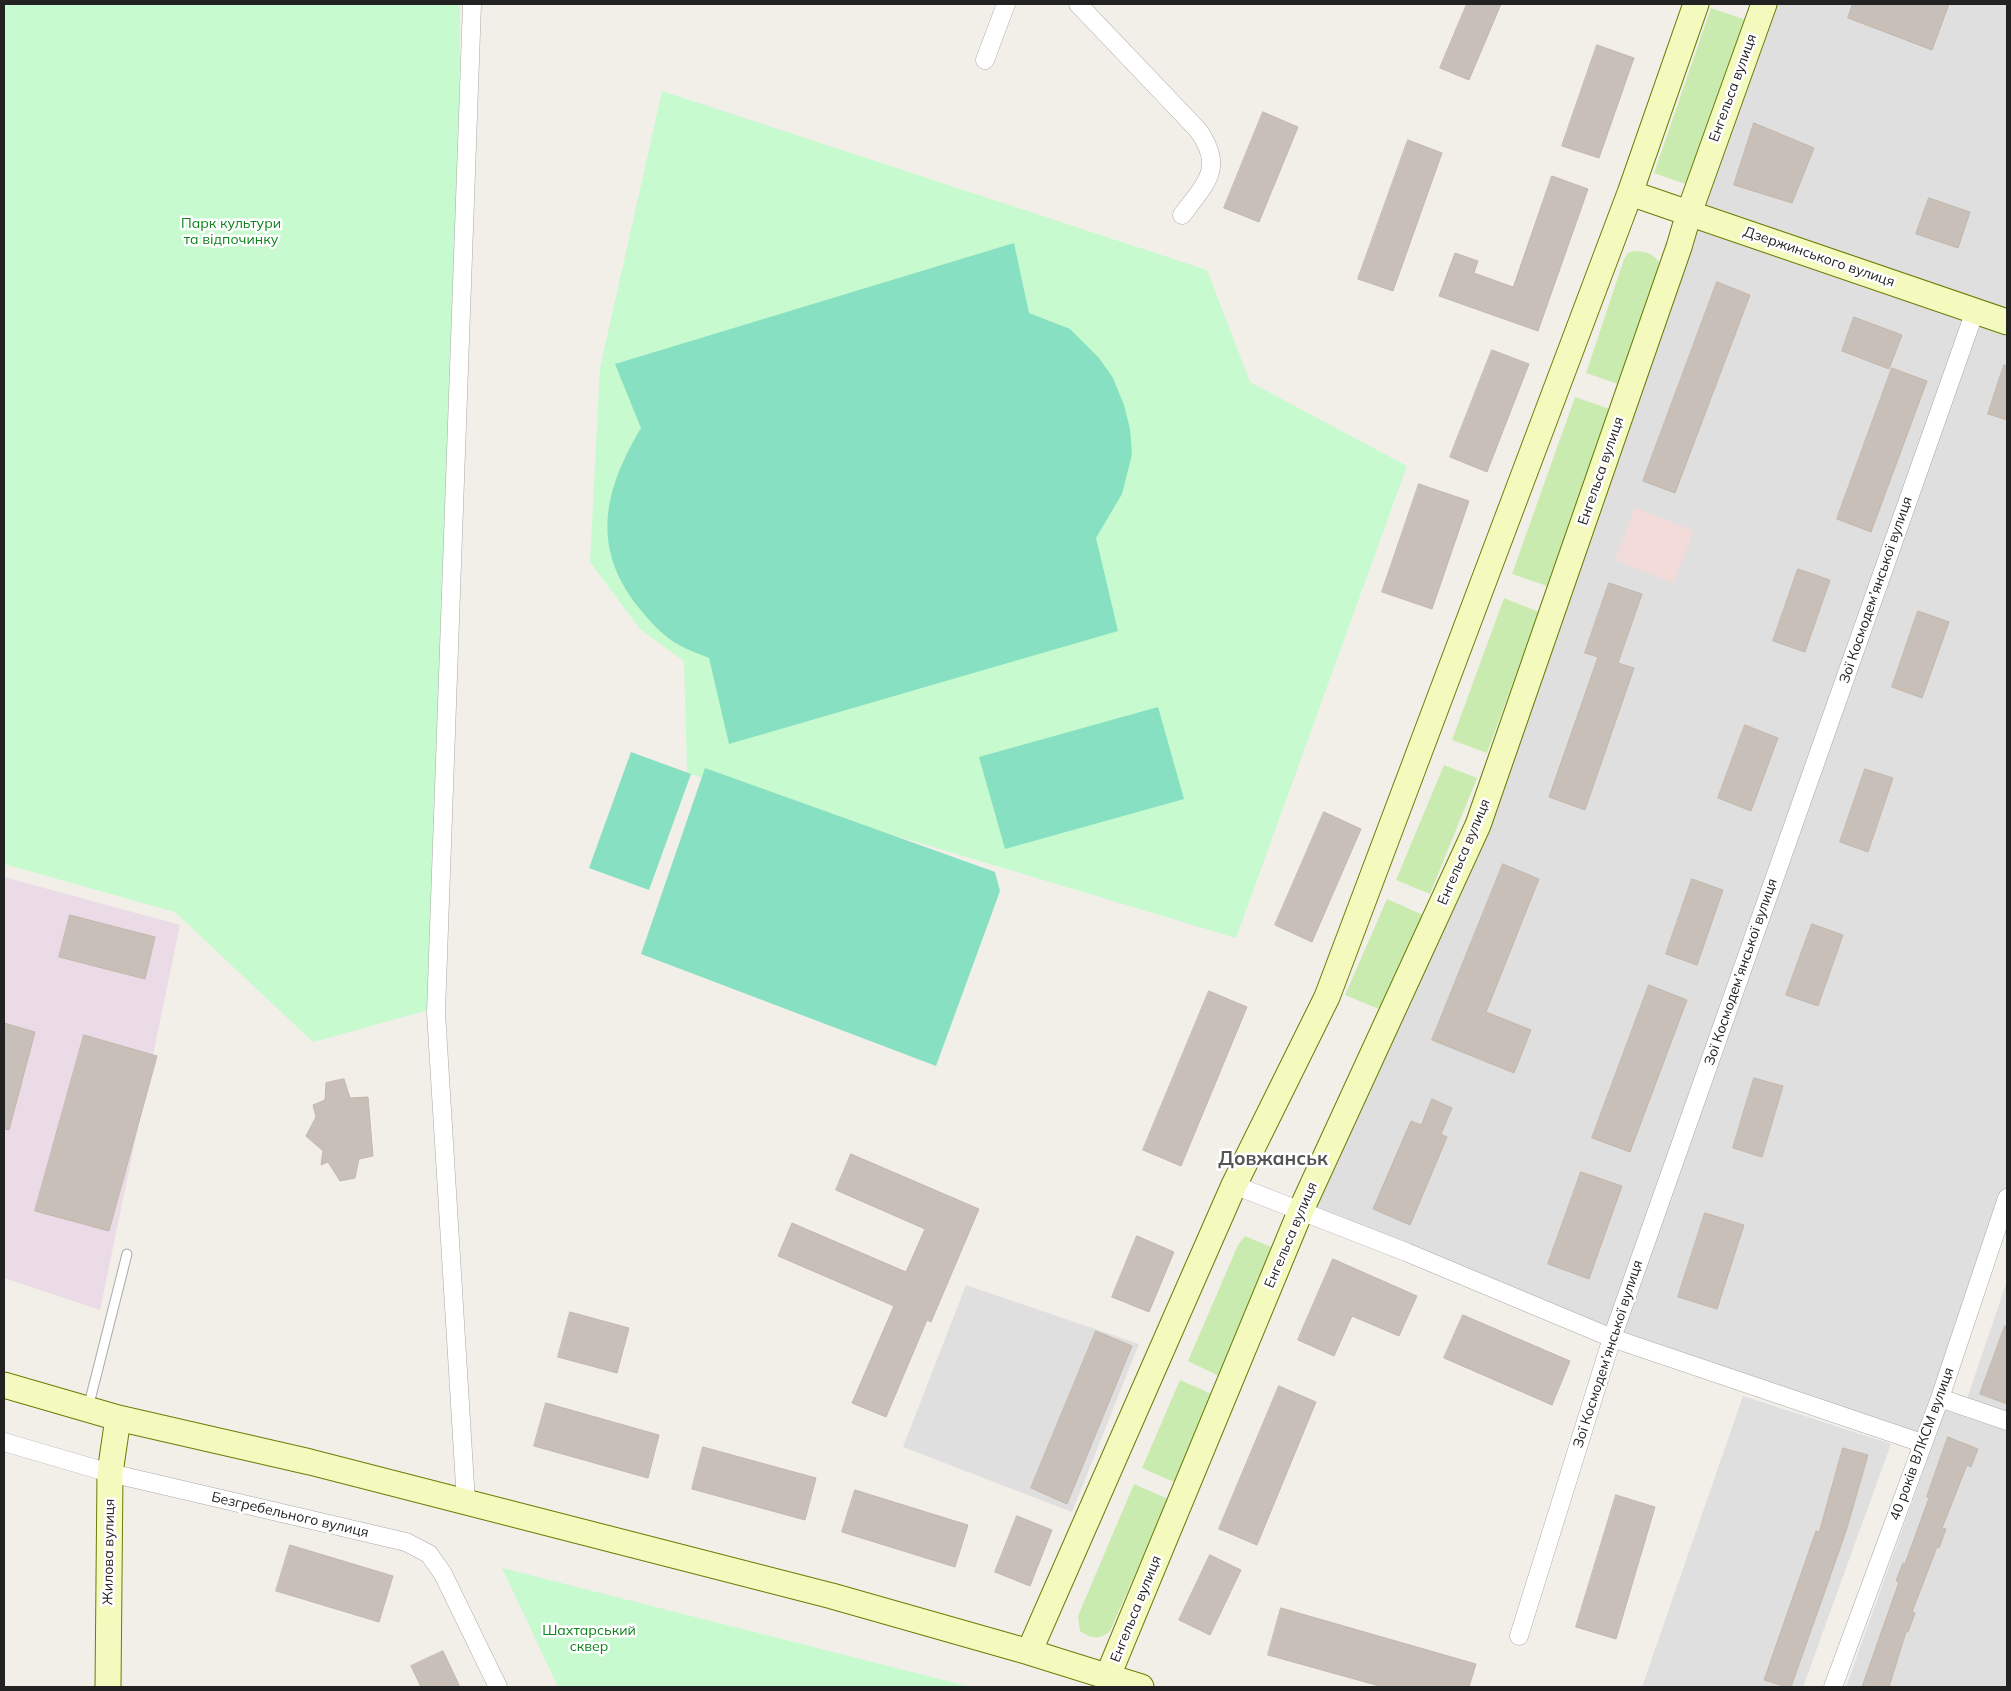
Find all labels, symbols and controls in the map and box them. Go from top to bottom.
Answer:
street label: Енгельса вулиця [1706,32,1760,144]
park label: Парк культури та відпочинку [181,216,281,248]
street label: Дзержинського вулиця [1741,223,1897,291]
street label: Енгельса вулиця [1575,415,1627,527]
street label: Зої Космодем’янської вулиця [1836,494,1916,686]
street label: Енгельса вулиця [1434,796,1494,908]
street label: Зої Космодем’янської вулиця [1701,876,1781,1068]
district label: Довжанськ [1218,1148,1328,1170]
street label: Енгельса вулиця [1261,1179,1321,1291]
street label: Зої Космодем’янської вулиця [1570,1258,1646,1450]
street label: 40 років ВЛКСМ вулиця [1886,1365,1958,1523]
street label: Безгребельного вулиця [210,1489,370,1541]
street label: Жилова вулиця [100,1499,118,1605]
street label: Енгельса вулиця [1107,1553,1165,1665]
park label: Шахтарський сквер [542,1623,636,1655]

